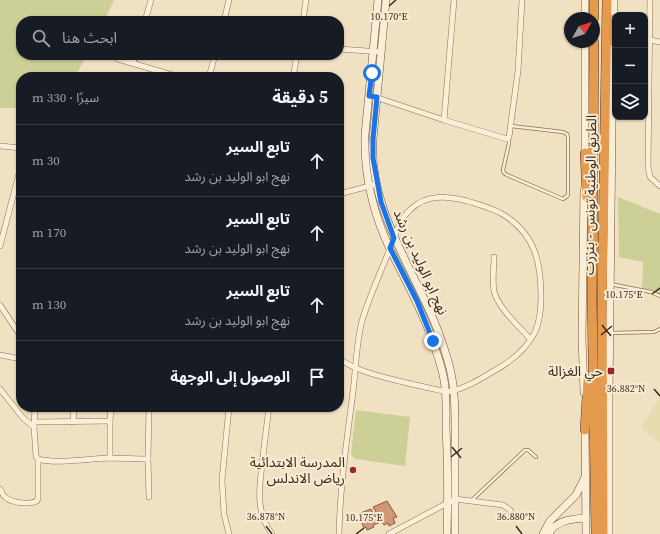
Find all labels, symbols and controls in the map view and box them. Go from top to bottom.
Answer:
text: 10.170°E [370,10,408,23]
north arrow [564,12,600,48]
map controls [612,12,648,120]
button: + [612,12,648,48]
search box [16,16,344,60]
icon: search [30,27,52,49]
text: ابحث هنا [62,27,117,48]
button: − [612,48,648,84]
route start [363,64,381,82]
button: layers [612,84,648,120]
text: 5 دقيقة [272,85,328,109]
text: سيرًا · 330 m [32,89,99,106]
street label: الطريق الوطنية تونس - بنزرت [579,115,601,275]
text: تابع السير [227,136,290,157]
icon: ahead [306,150,328,172]
text: 30 m [32,152,60,169]
text: نهج ابو الوليد بن رشد [184,168,290,185]
street label: نهج ابو الوليد بن رشد [388,206,453,319]
text: تابع السير [227,208,290,229]
icon: ahead [306,222,328,244]
text: 170 m [32,224,66,241]
text: نهج ابو الوليد بن رشد [184,240,290,257]
text: تابع السير [227,280,290,301]
text: 10.175°E [605,288,643,301]
icon: ahead [306,294,328,316]
text: 130 m [32,296,66,313]
text: نهج ابو الوليد بن رشد [184,312,290,329]
route end [424,332,442,350]
place label: حي الغزالة [548,361,603,382]
text: الوصول إلى الوجهة [170,366,290,387]
icon: arrive [306,366,328,388]
marker: حي الغزالة [606,366,616,376]
text: 36.882°N [607,382,645,395]
place label: المدرسة الابتدائية رياض الاندلس [250,452,345,488]
marker: المدرسة الابتدائية رياض الاندلس [348,465,358,475]
text: 36.878°N [247,510,285,523]
text: 36.880°N [497,510,535,523]
text: 10.175°E [345,511,383,524]

